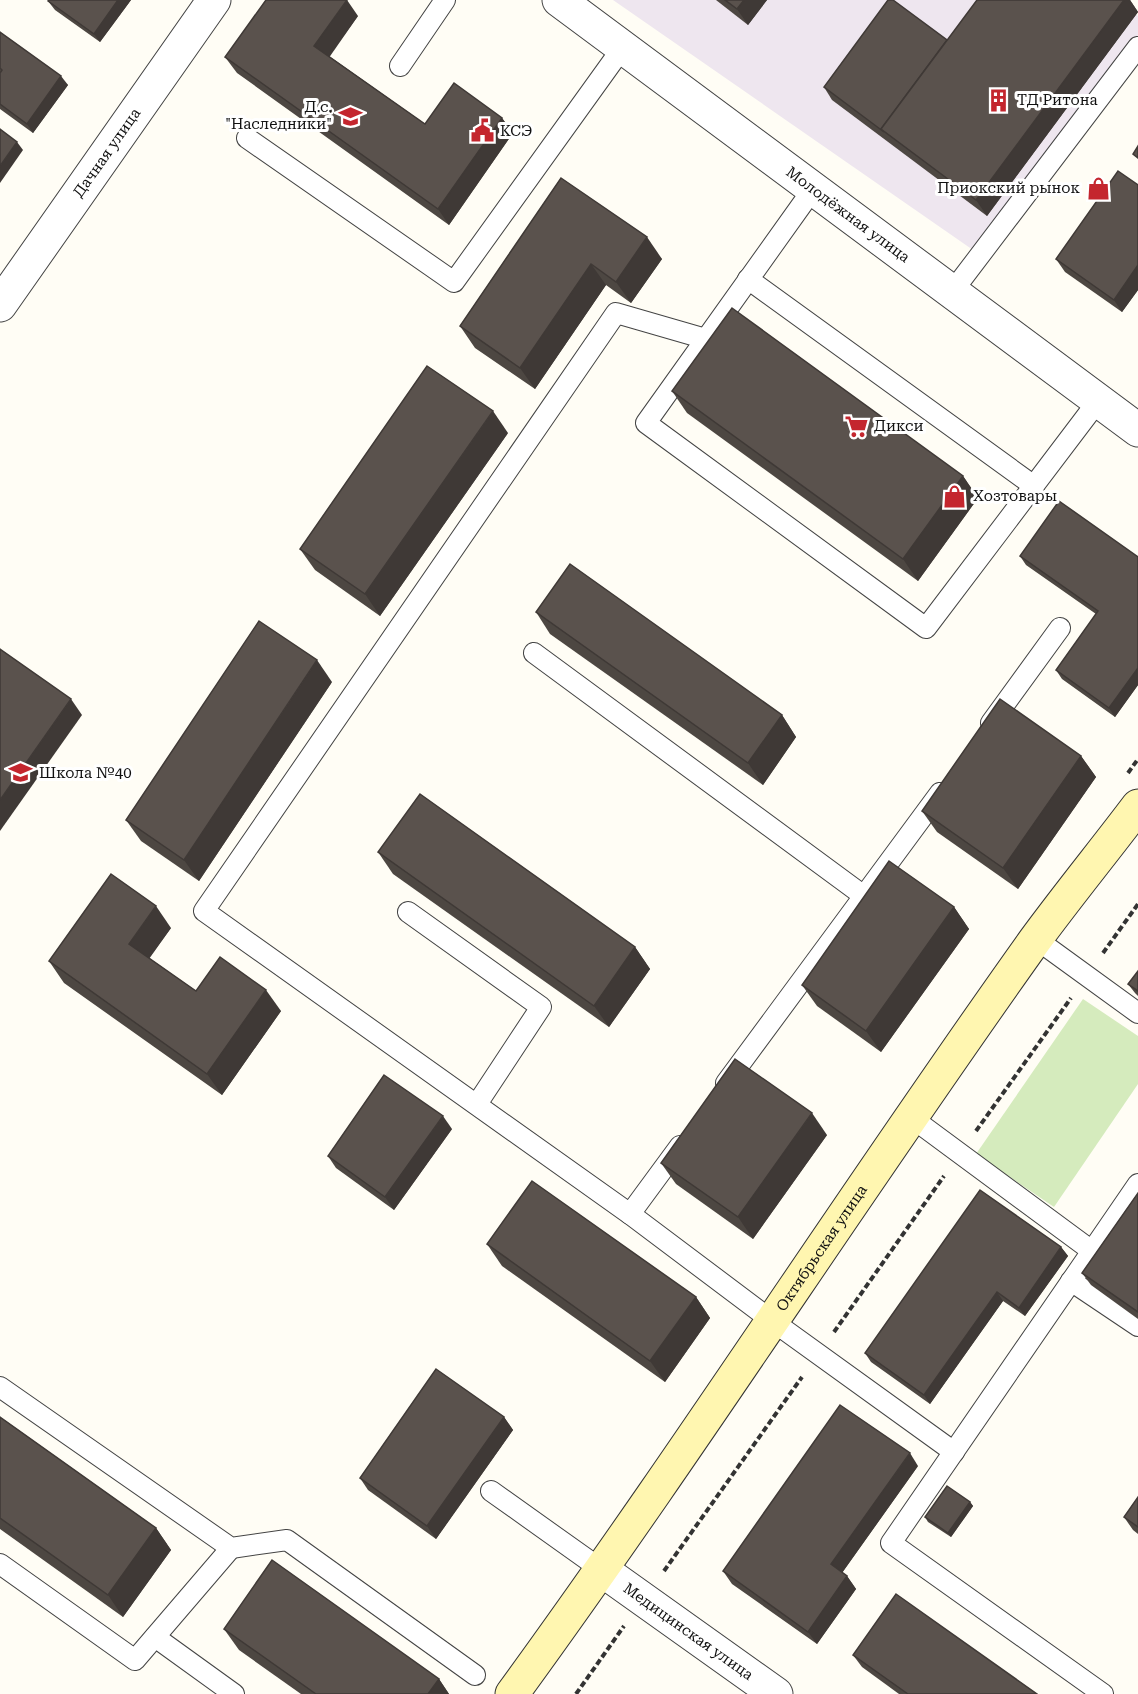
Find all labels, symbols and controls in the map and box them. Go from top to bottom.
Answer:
building icon: ТД Ритона [986,87,1012,113]
place label: ТД Ритона [1017,91,1098,109]
place label: Д.с. "Наследники" [225,98,332,133]
school or university icon: Д.с. "Наследники" [337,103,363,129]
street label: Дачная улица [69,105,144,201]
public building icon: КСЭ [469,118,495,144]
place label: КСЭ [500,122,532,140]
street label: Молодёжная улица [783,163,913,266]
shop icon: Приокский рынок [1085,175,1111,201]
place label: Приокский рынок [937,179,1080,197]
supermarket icon: Дикси [843,413,869,439]
place label: Дикси [874,417,924,435]
shop icon: Хозтовары [942,483,968,509]
place label: Хозтовары [973,487,1057,505]
school or university icon: Школа №40 [8,760,34,786]
place label: Школа №40 [39,764,132,782]
street label: Октябрьская улица [772,1181,871,1315]
street label: Медицинская улица [620,1579,757,1684]

